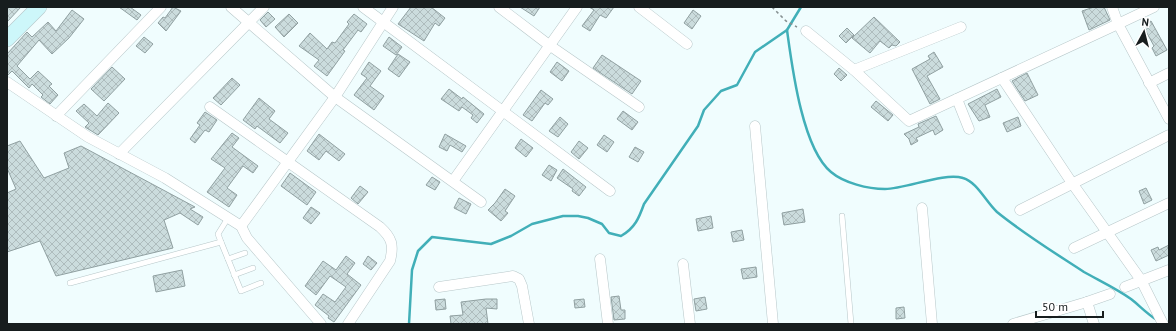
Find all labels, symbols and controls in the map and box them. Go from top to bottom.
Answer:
north arrow [1124,12,1164,52]
text: N [1141,15,1150,29]
scale bar [1036,293,1103,319]
text: 50 m [1042,299,1068,314]

